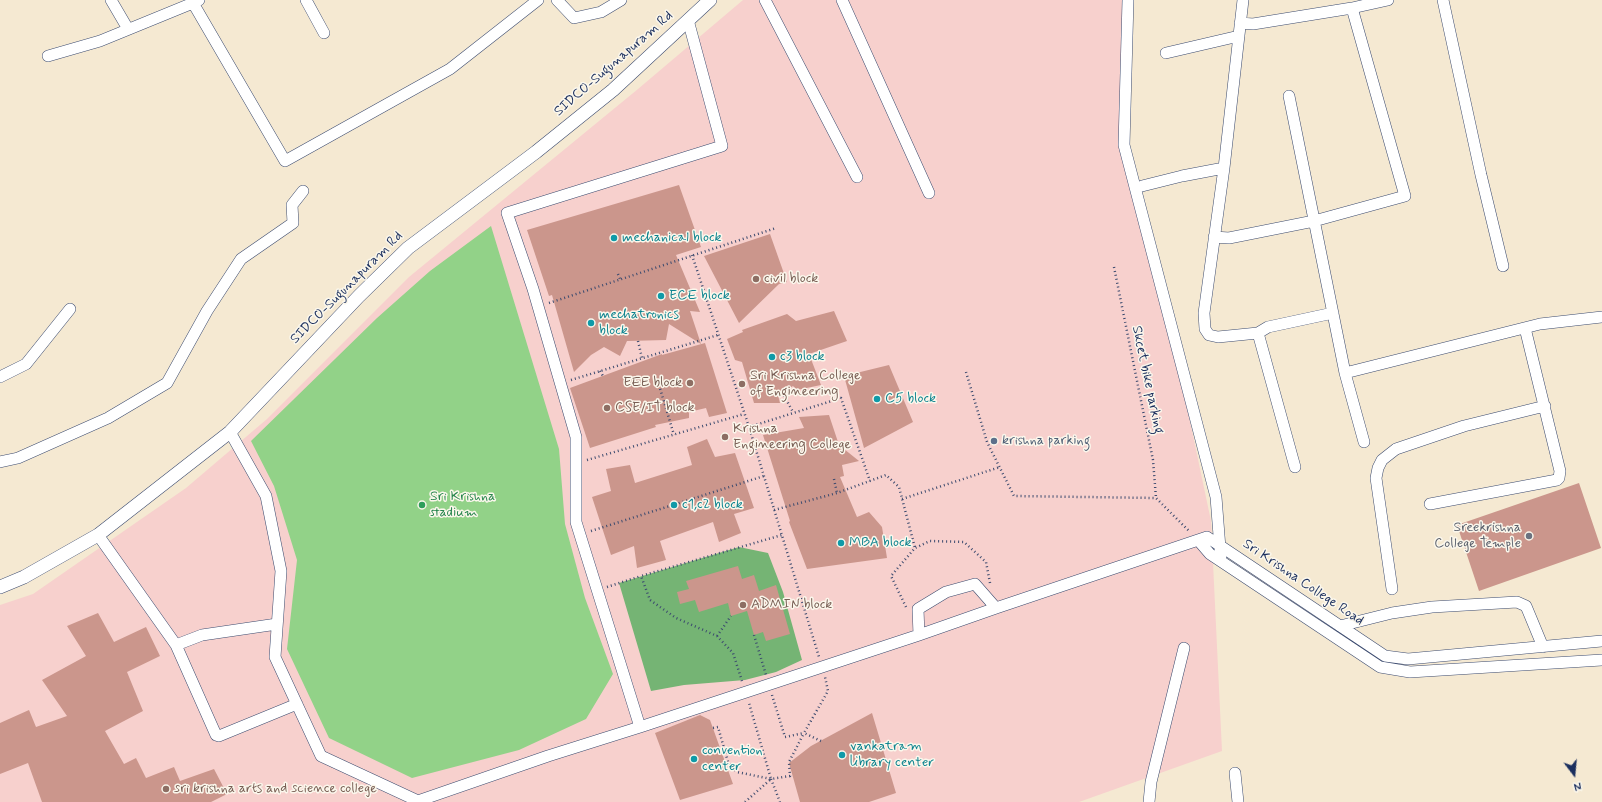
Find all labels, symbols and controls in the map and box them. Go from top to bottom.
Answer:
street label: SIDCO-Sugunapuram Rd [551,8,677,120]
street label: SIDCO-Sugunapuram Rd [287,228,407,348]
place label: mechanical block [622,230,722,246]
marker: mechanical block [609,233,619,243]
place label: civil block [764,271,818,287]
marker: civil block [751,274,761,284]
place label: ECE block [669,288,730,304]
marker: ECE block [656,291,666,301]
place label: mechatronics block [599,307,679,340]
marker: mechatronics block [586,318,596,328]
street label: Skcet bike parking [1127,324,1167,436]
place label: c3 block [780,349,825,365]
marker: c3 block [767,352,777,362]
place label: Sri Krishna College of Engineering [750,368,861,400]
place label: EEE block [623,375,682,391]
marker: EEE block [685,378,695,388]
marker: Sri Krishna College of Engineering [737,379,747,389]
place label: C5 block [885,391,936,407]
marker: C5 block [872,394,882,404]
place label: CSE/IT block [615,400,695,416]
marker: CSE/IT block [602,403,612,413]
place label: Krishna Engineering College [733,421,851,454]
marker: Krishna Engineering College [720,432,730,442]
place label: krishna parking [1002,433,1090,449]
marker: krishna parking [989,436,999,446]
place label: Sri Krishna stadium [430,489,495,522]
place label: c1,c2 block [682,497,743,513]
marker: Sri Krishna stadium [417,500,427,510]
marker: c1,c2 block [669,500,679,510]
place label: Sreekrishna College Temple [1434,520,1521,552]
marker: Sreekrishna College Temple [1524,531,1534,541]
place label: MBA block [849,535,912,551]
street label: Sri Krishna College Road [1239,536,1367,630]
marker: MBA block [836,538,846,548]
place label: ADMIN block [751,597,832,613]
marker: ADMIN block [738,600,748,610]
place label: vankatram library center [850,739,934,772]
place label: convention center [702,743,763,776]
marker: vankatram library center [837,750,847,760]
marker: convention center [689,754,699,764]
north arrow [1554,754,1594,794]
text: N [1572,778,1583,793]
place label: sri krishna arts and science college [174,781,377,797]
marker: sri krishna arts and science college [161,784,171,794]

